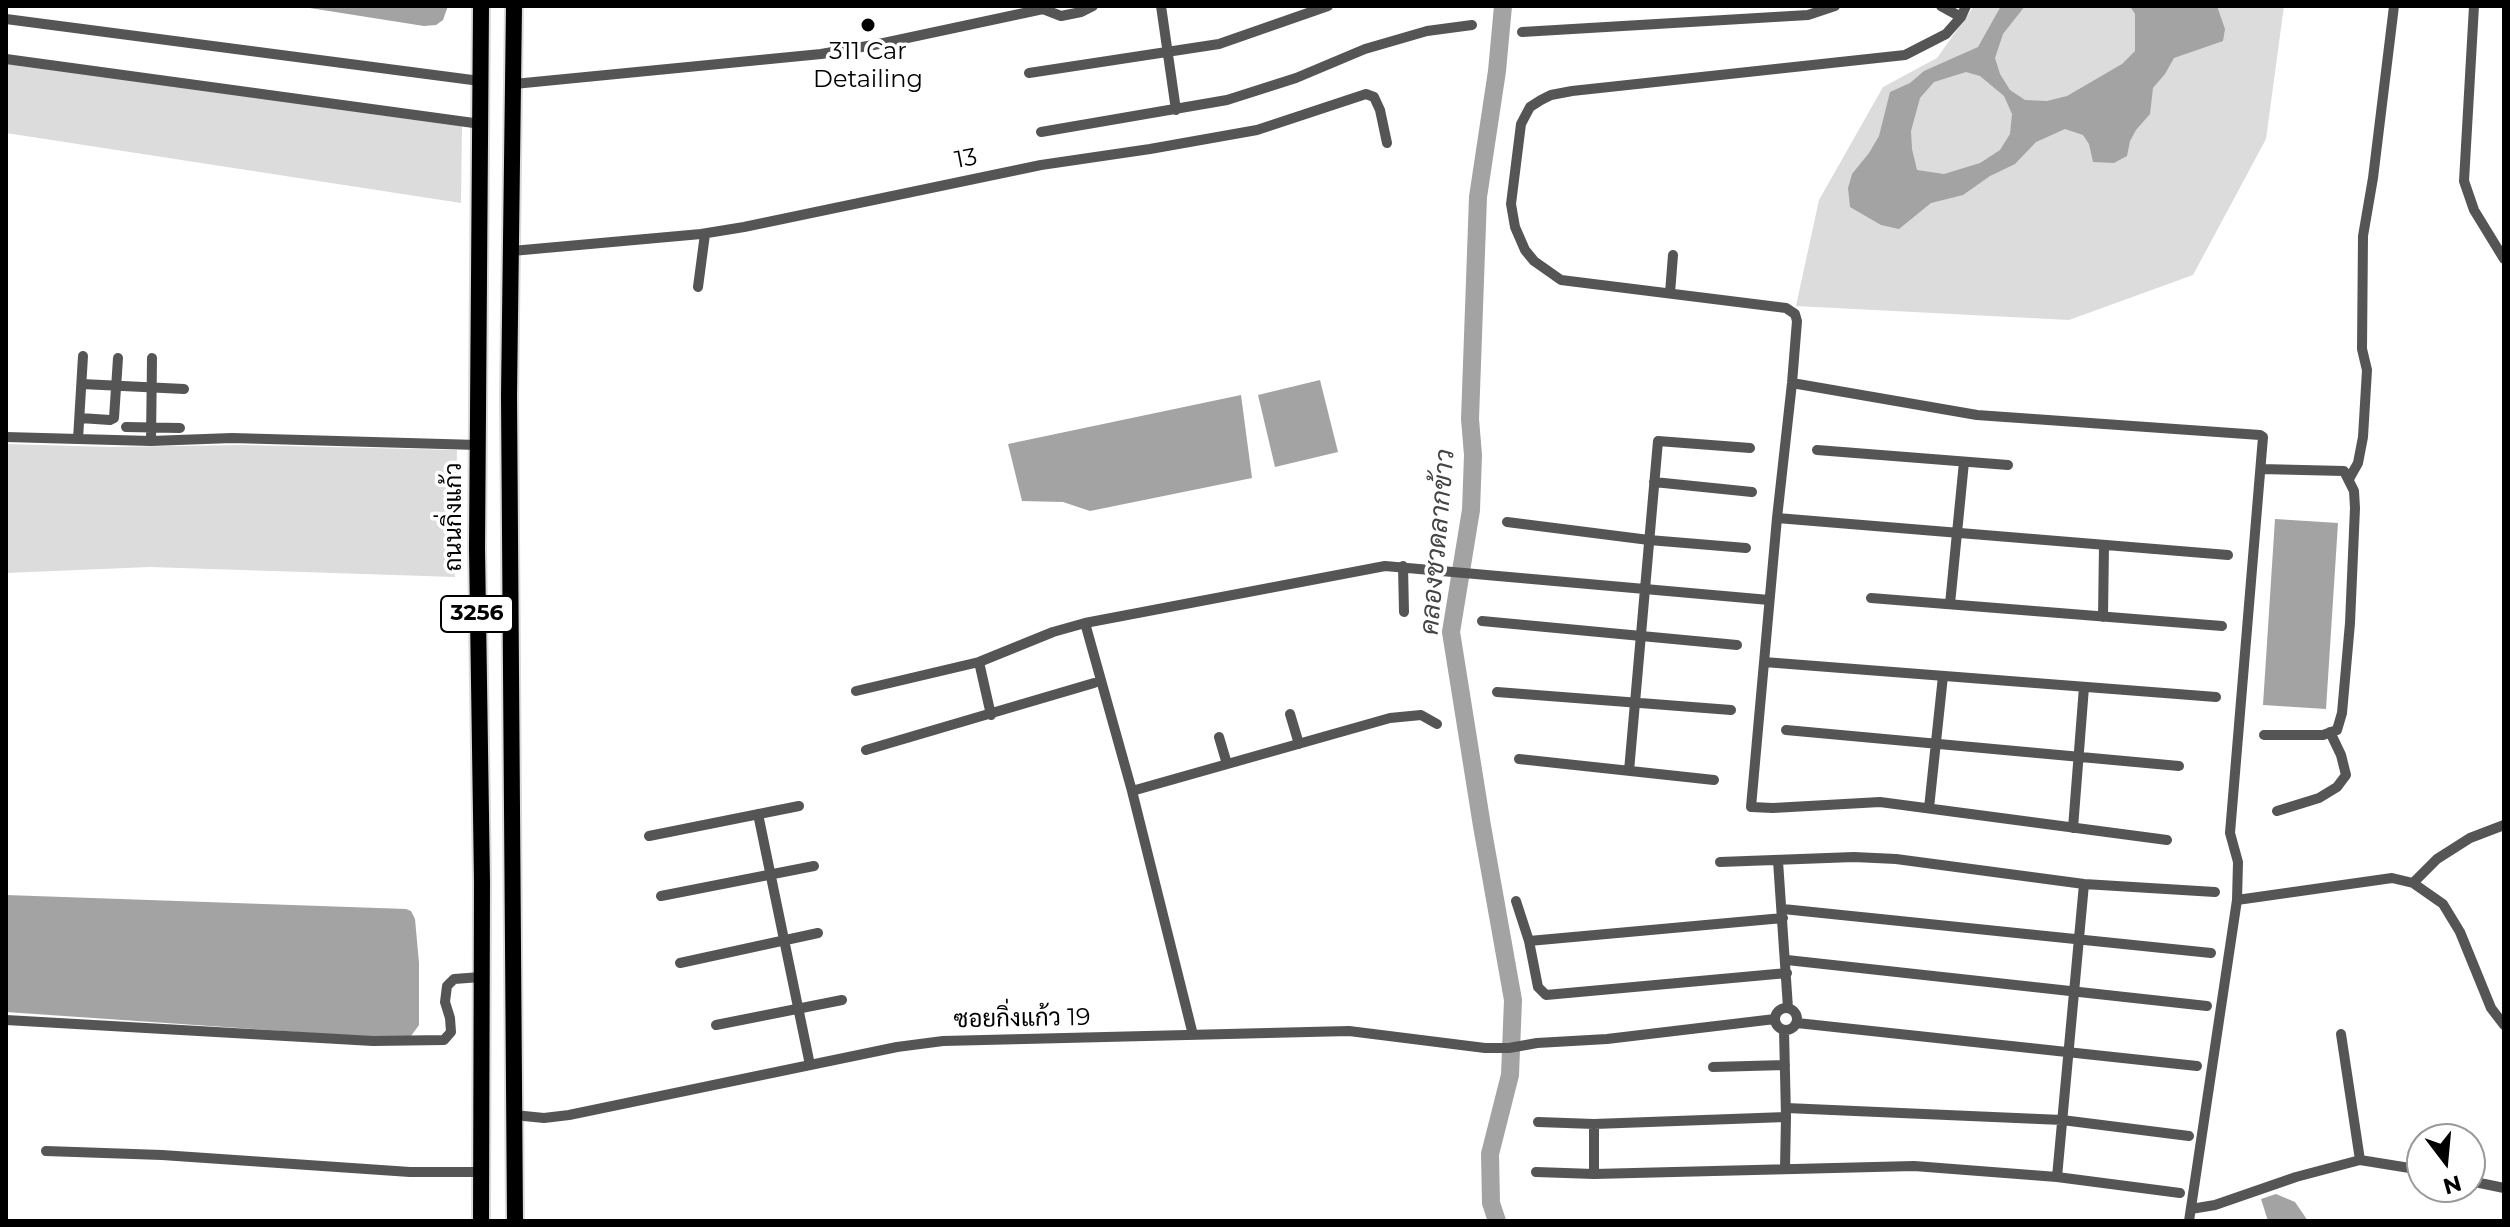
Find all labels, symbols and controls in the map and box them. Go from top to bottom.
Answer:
marker: 311 Car Detailing [859,16,877,34]
place label: 311 Car Detailing [813,38,923,94]
street label: 13 [952,143,980,175]
water label: คลองชวดลากข้าว [1414,448,1462,636]
street label: ถนนกิ่งแก้ว [440,462,468,572]
road number: 3256 [441,596,513,632]
street label: ซอยกิ่งแก้ว 19 [953,1003,1091,1035]
north arrow [2406,1123,2486,1203]
text: N [2440,1169,2464,1200]

